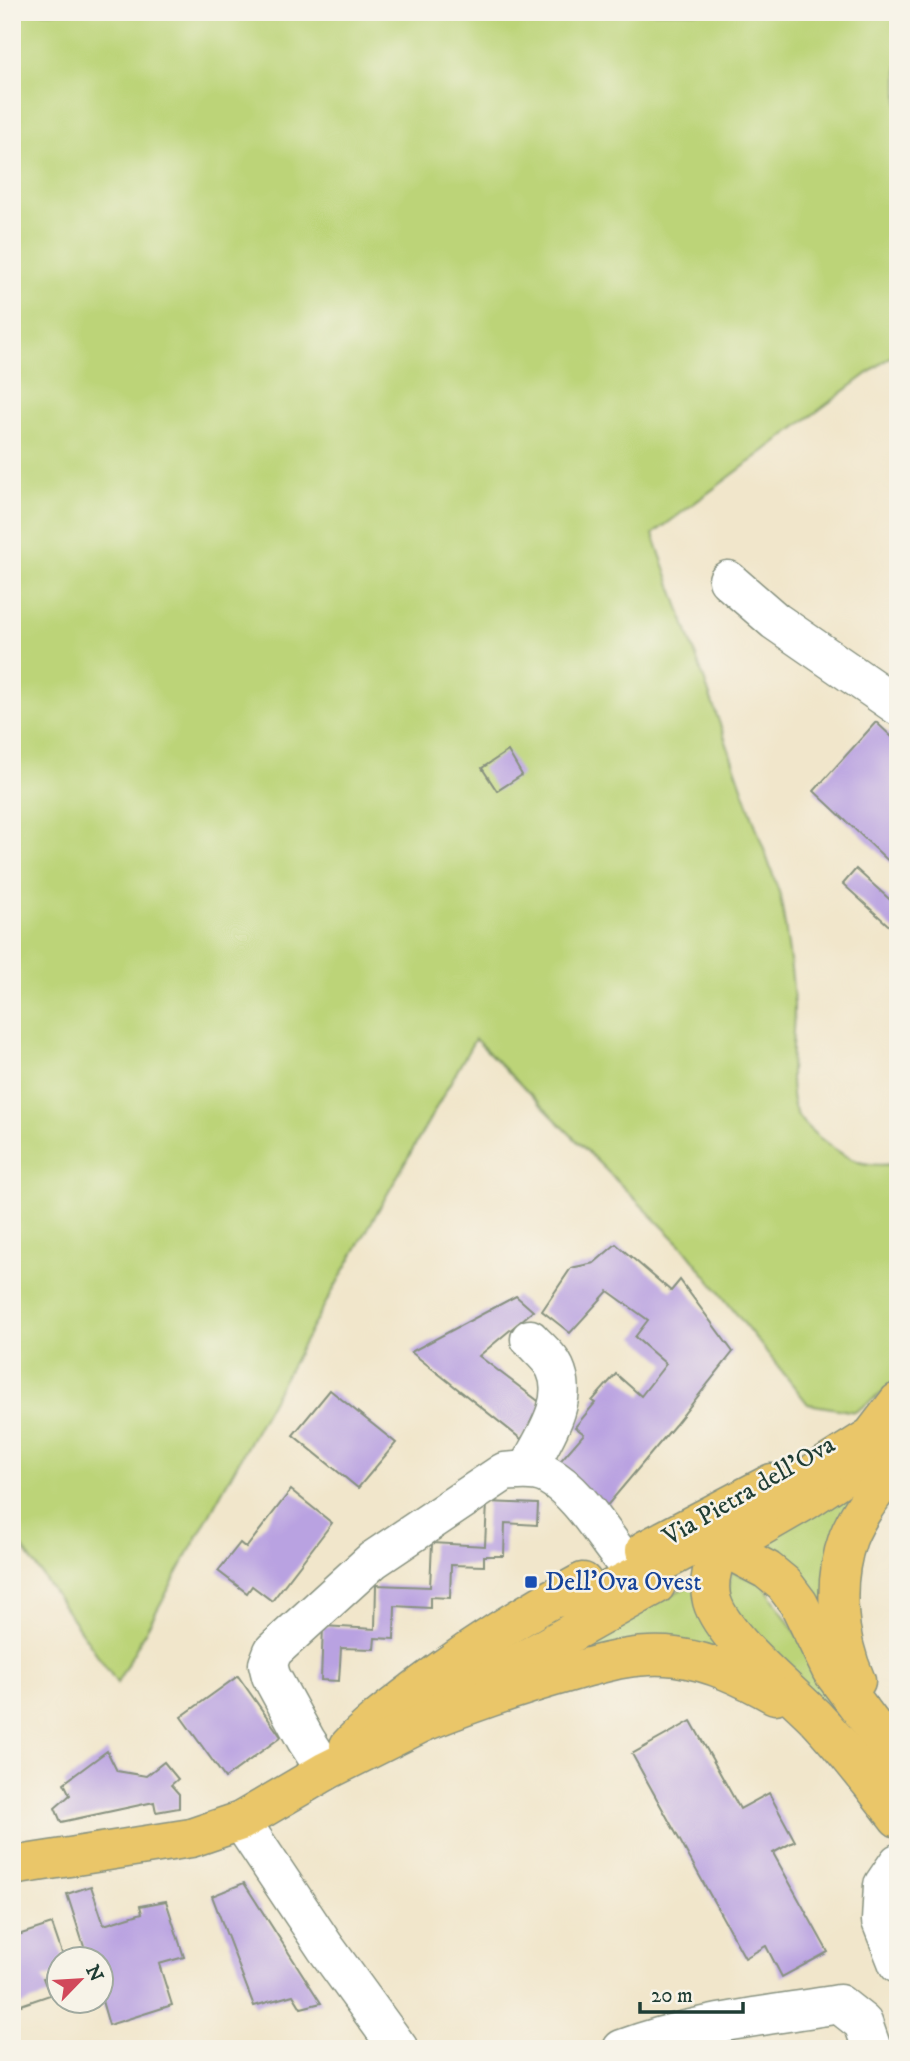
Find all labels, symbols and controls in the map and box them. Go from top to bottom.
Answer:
street label: Via Pietra dell'Ova [656,1428,841,1554]
place label: Dell'Ova Ovest [545,1566,701,1599]
marker: Dell'Ova Ovest [523,1574,539,1590]
north arrow [46,1946,116,2016]
text: N [80,1962,108,1986]
scale bar [640,1970,744,2014]
text: 20 m [651,1983,693,2009]

